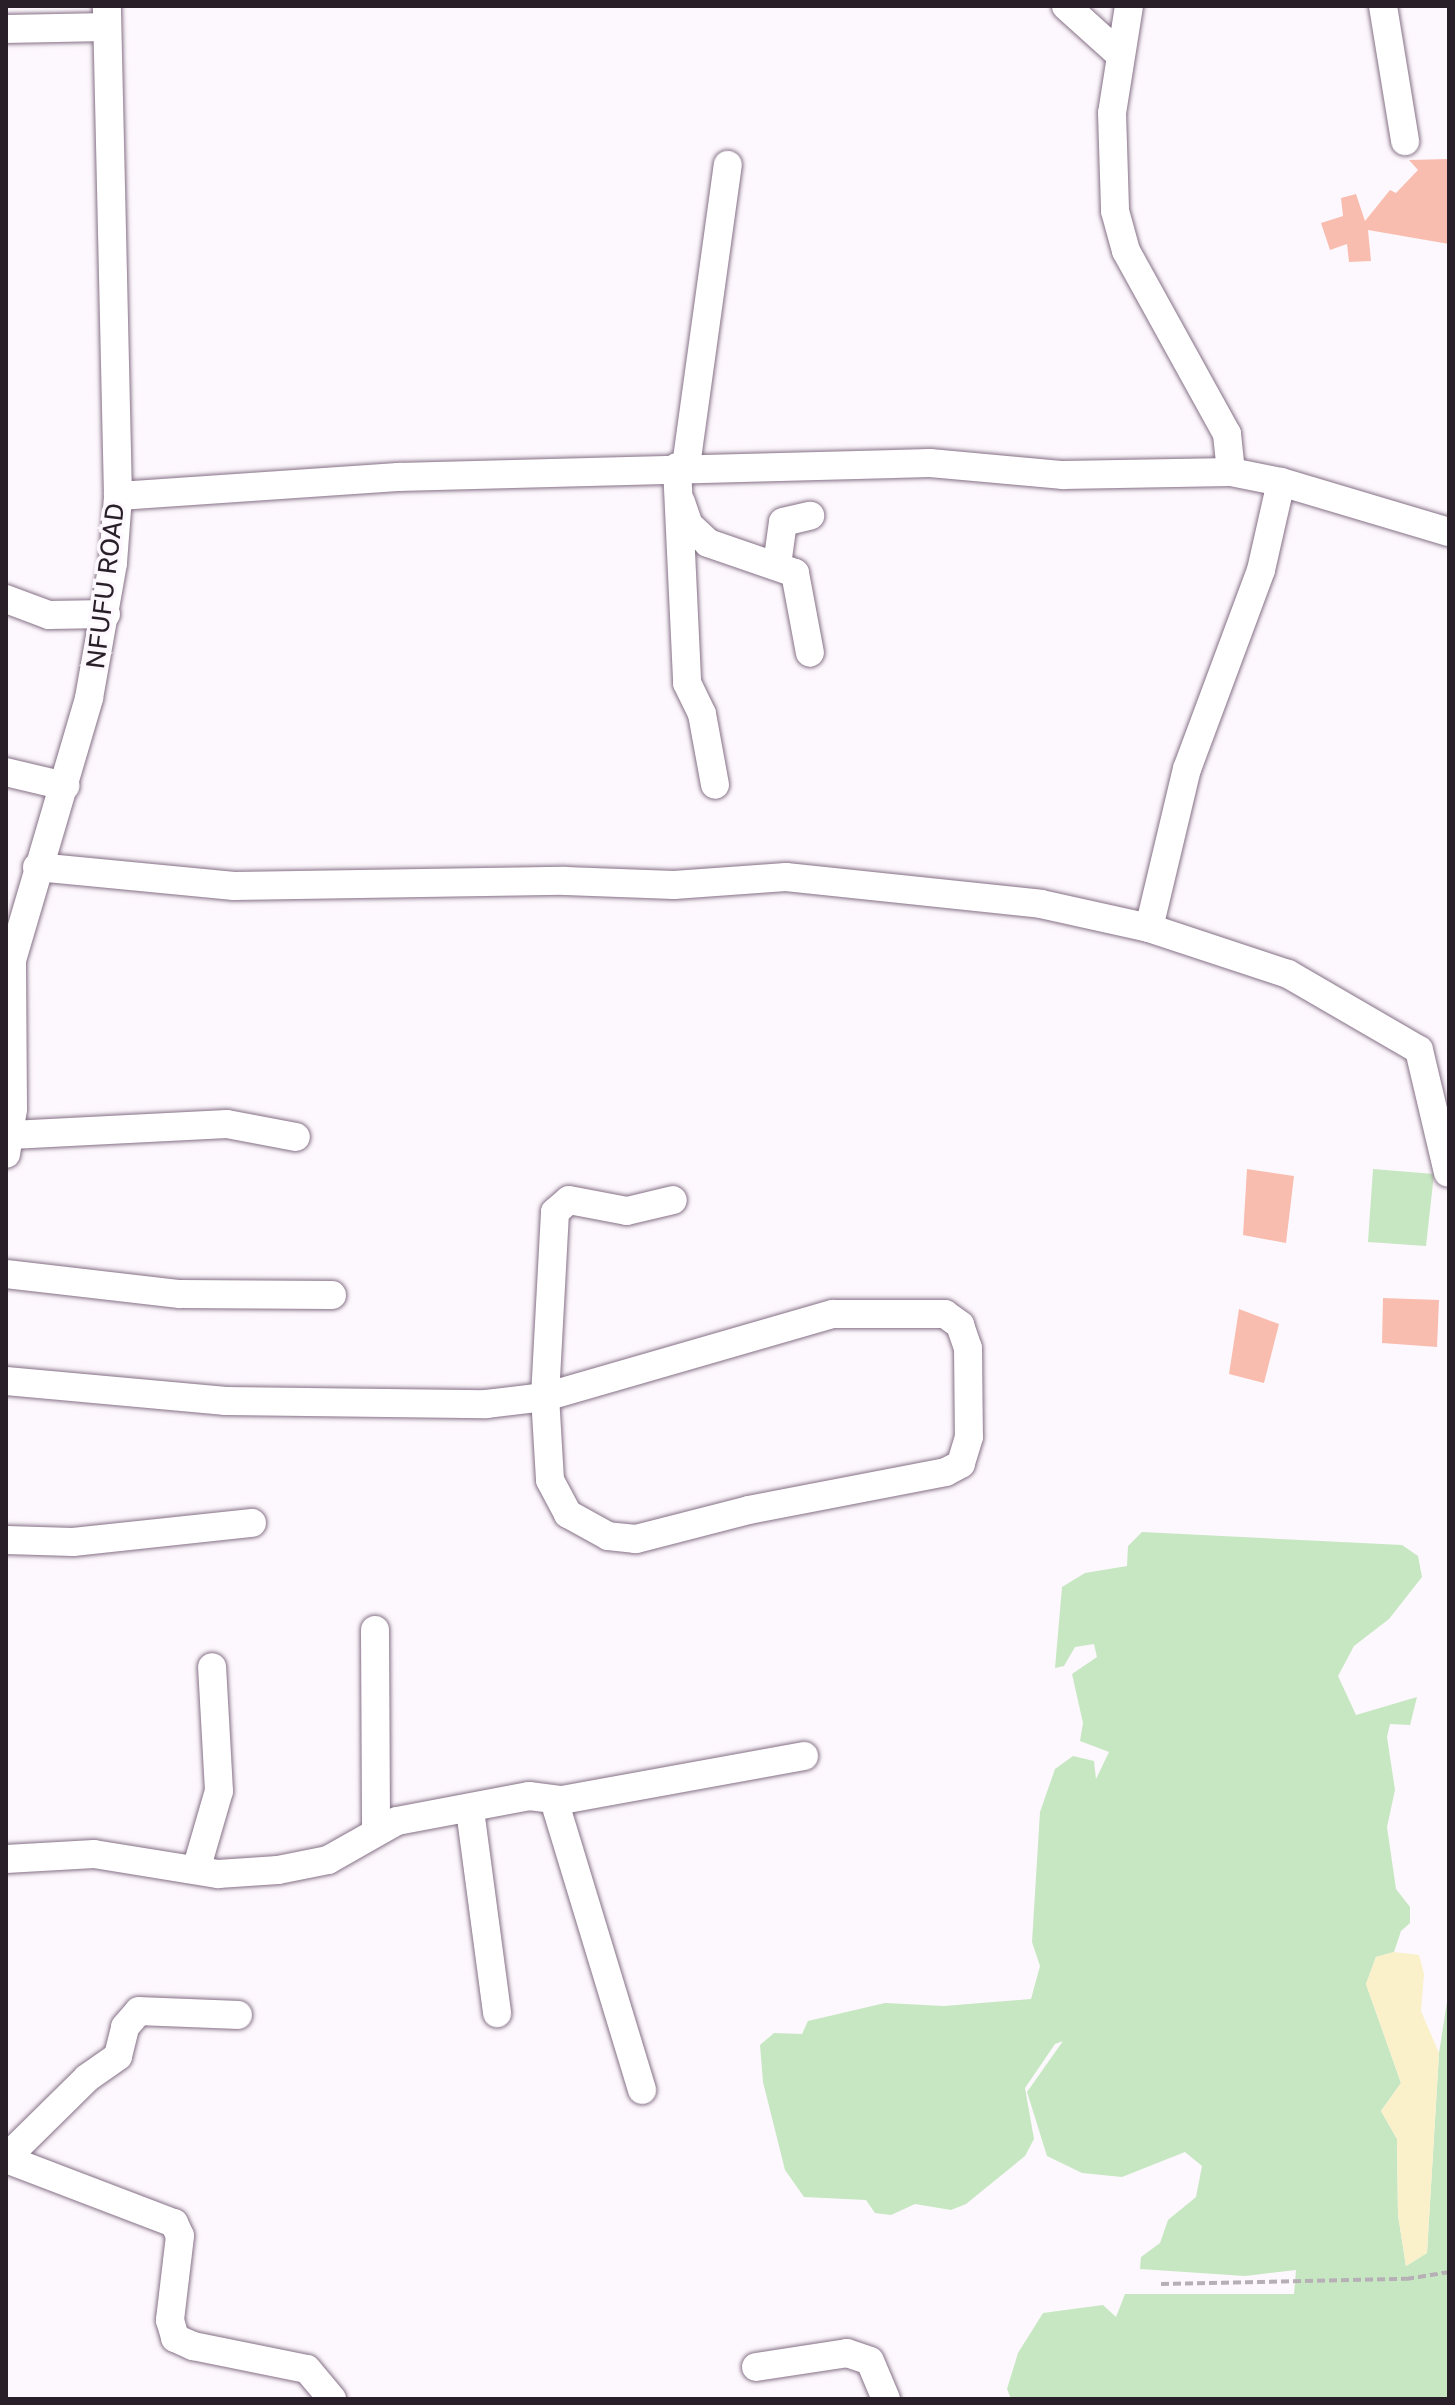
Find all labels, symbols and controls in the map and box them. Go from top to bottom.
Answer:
street label: NFUFU ROAD [79,501,131,671]

